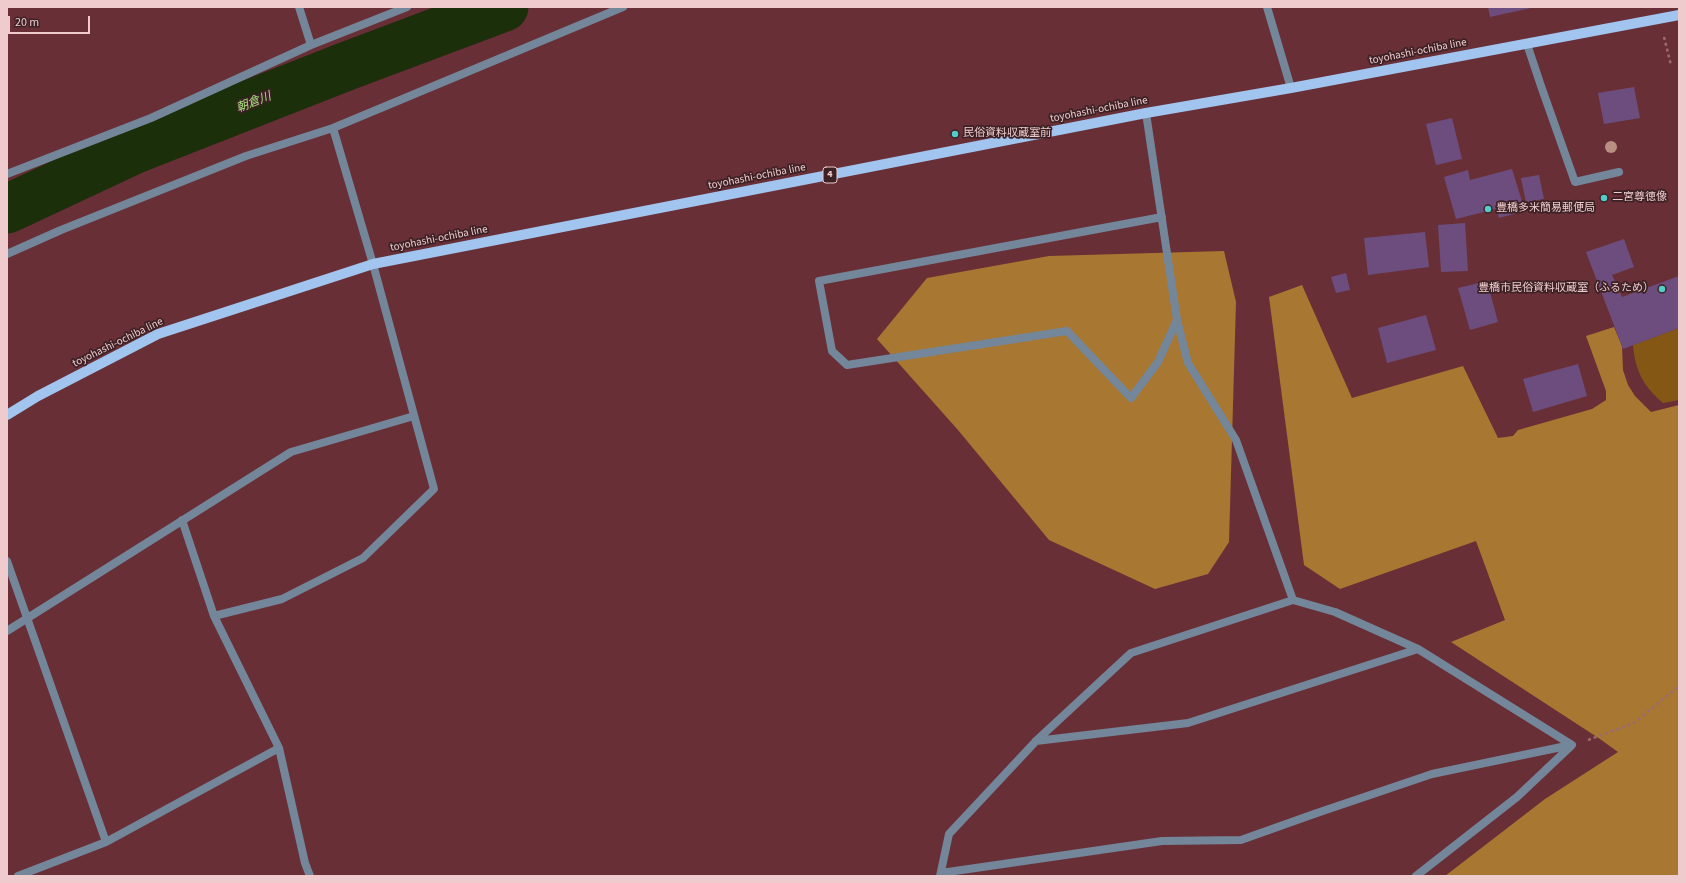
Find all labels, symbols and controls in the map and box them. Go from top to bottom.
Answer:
scale bar [10,8,92,34]
text: 20 m [15,14,39,31]
street label: toyohashi-ochiba line [1368,36,1468,68]
water label: 朝倉川 [235,90,273,116]
street label: toyohashi-ochiba line [1049,94,1149,126]
place label: 民俗資料収蔵室前 [963,127,1051,141]
marker: 民俗資料収蔵室前 [950,129,960,139]
street label: toyohashi-ochiba line [707,161,807,193]
road number: 4 [823,167,837,183]
place label: 二宮尊徳像 [1612,191,1667,205]
marker: 二宮尊徳像 [1599,193,1609,203]
place label: 豊橋多米簡易郵便局 [1496,202,1595,216]
marker: 豊橋多米簡易郵便局 [1483,204,1493,214]
street label: toyohashi-ochiba line [389,223,489,255]
place label: 豊橋市民俗資料収蔵室（ふるため） [1478,282,1654,296]
marker: 豊橋市民俗資料収蔵室（ふるため） [1657,284,1667,294]
street label: toyohashi-ochiba line [71,315,165,371]

